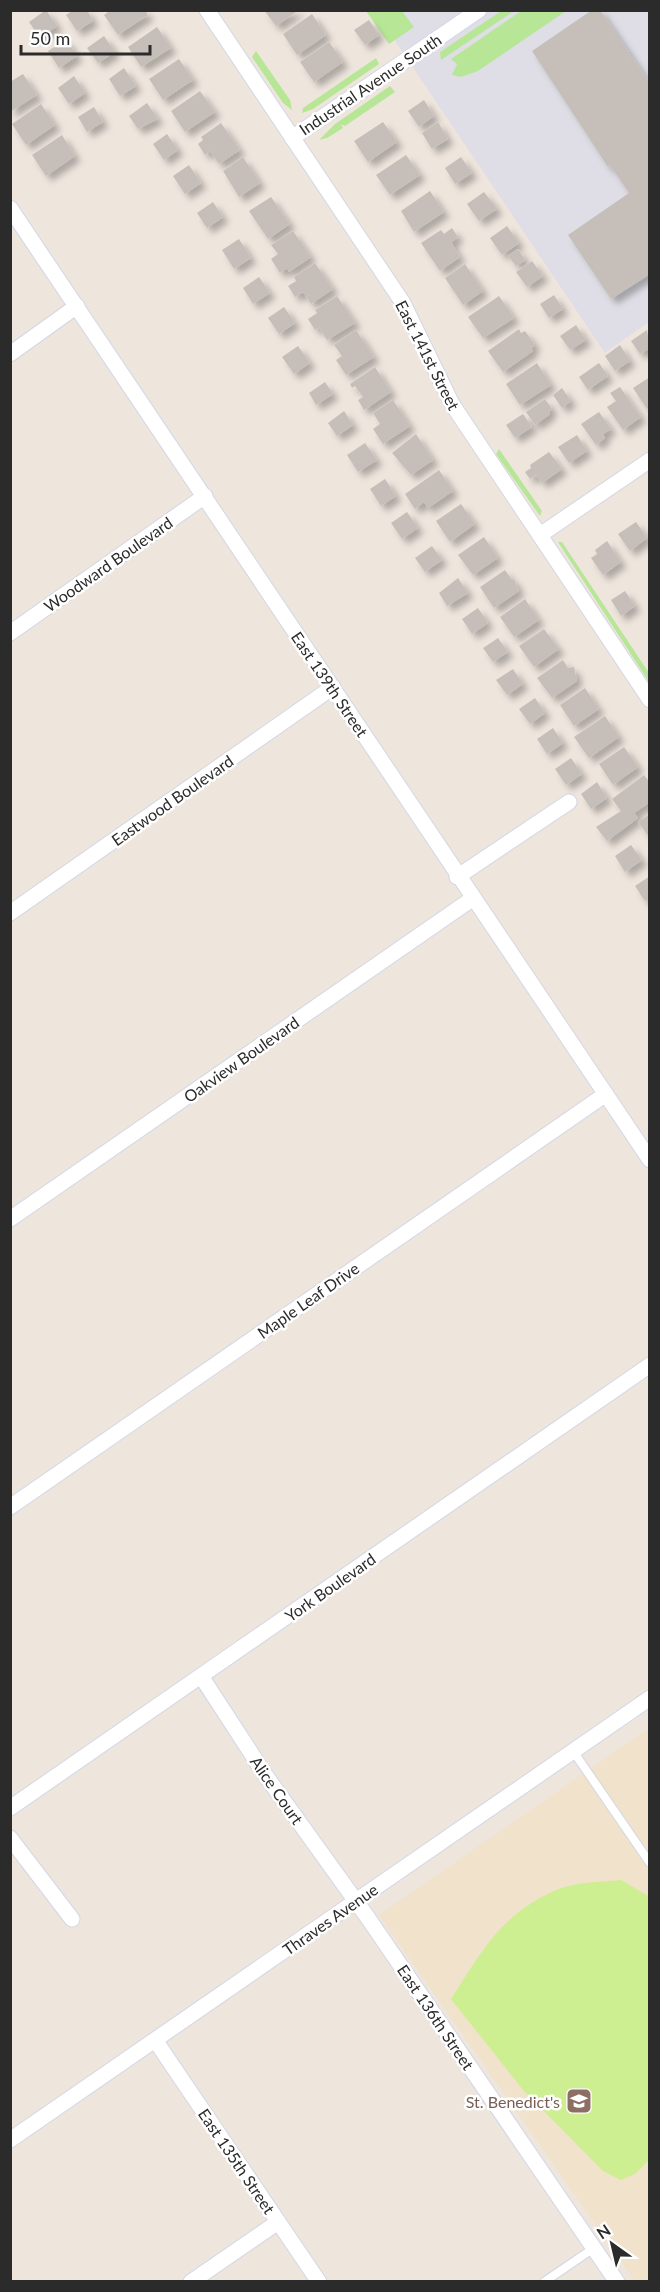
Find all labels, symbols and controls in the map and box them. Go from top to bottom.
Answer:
scale bar [21,18,150,56]
text: 50 m [30,27,70,49]
street label: Industrial Avenue South [295,29,445,139]
street label: East 141st Street [392,297,464,413]
street label: Woodward Boulevard [40,512,176,616]
street label: East 139th Street [288,628,372,740]
street label: Eastwood Boulevard [107,751,237,849]
street label: Oakview Boulevard [180,1012,302,1106]
street label: Maple Leaf Drive [254,1258,362,1342]
street label: York Boulevard [281,1549,379,1625]
street label: Alice Court [247,1752,307,1828]
street label: Thraves Avenue [279,1879,381,1959]
street label: East 136th Street [394,1961,478,2073]
school or university icon: St. Benedict's [564,2086,594,2116]
place label: St. Benedict's [466,2092,560,2111]
street label: East 135th Street [195,2105,279,2217]
north arrow [582,2214,642,2274]
text: N [593,2220,614,2242]

